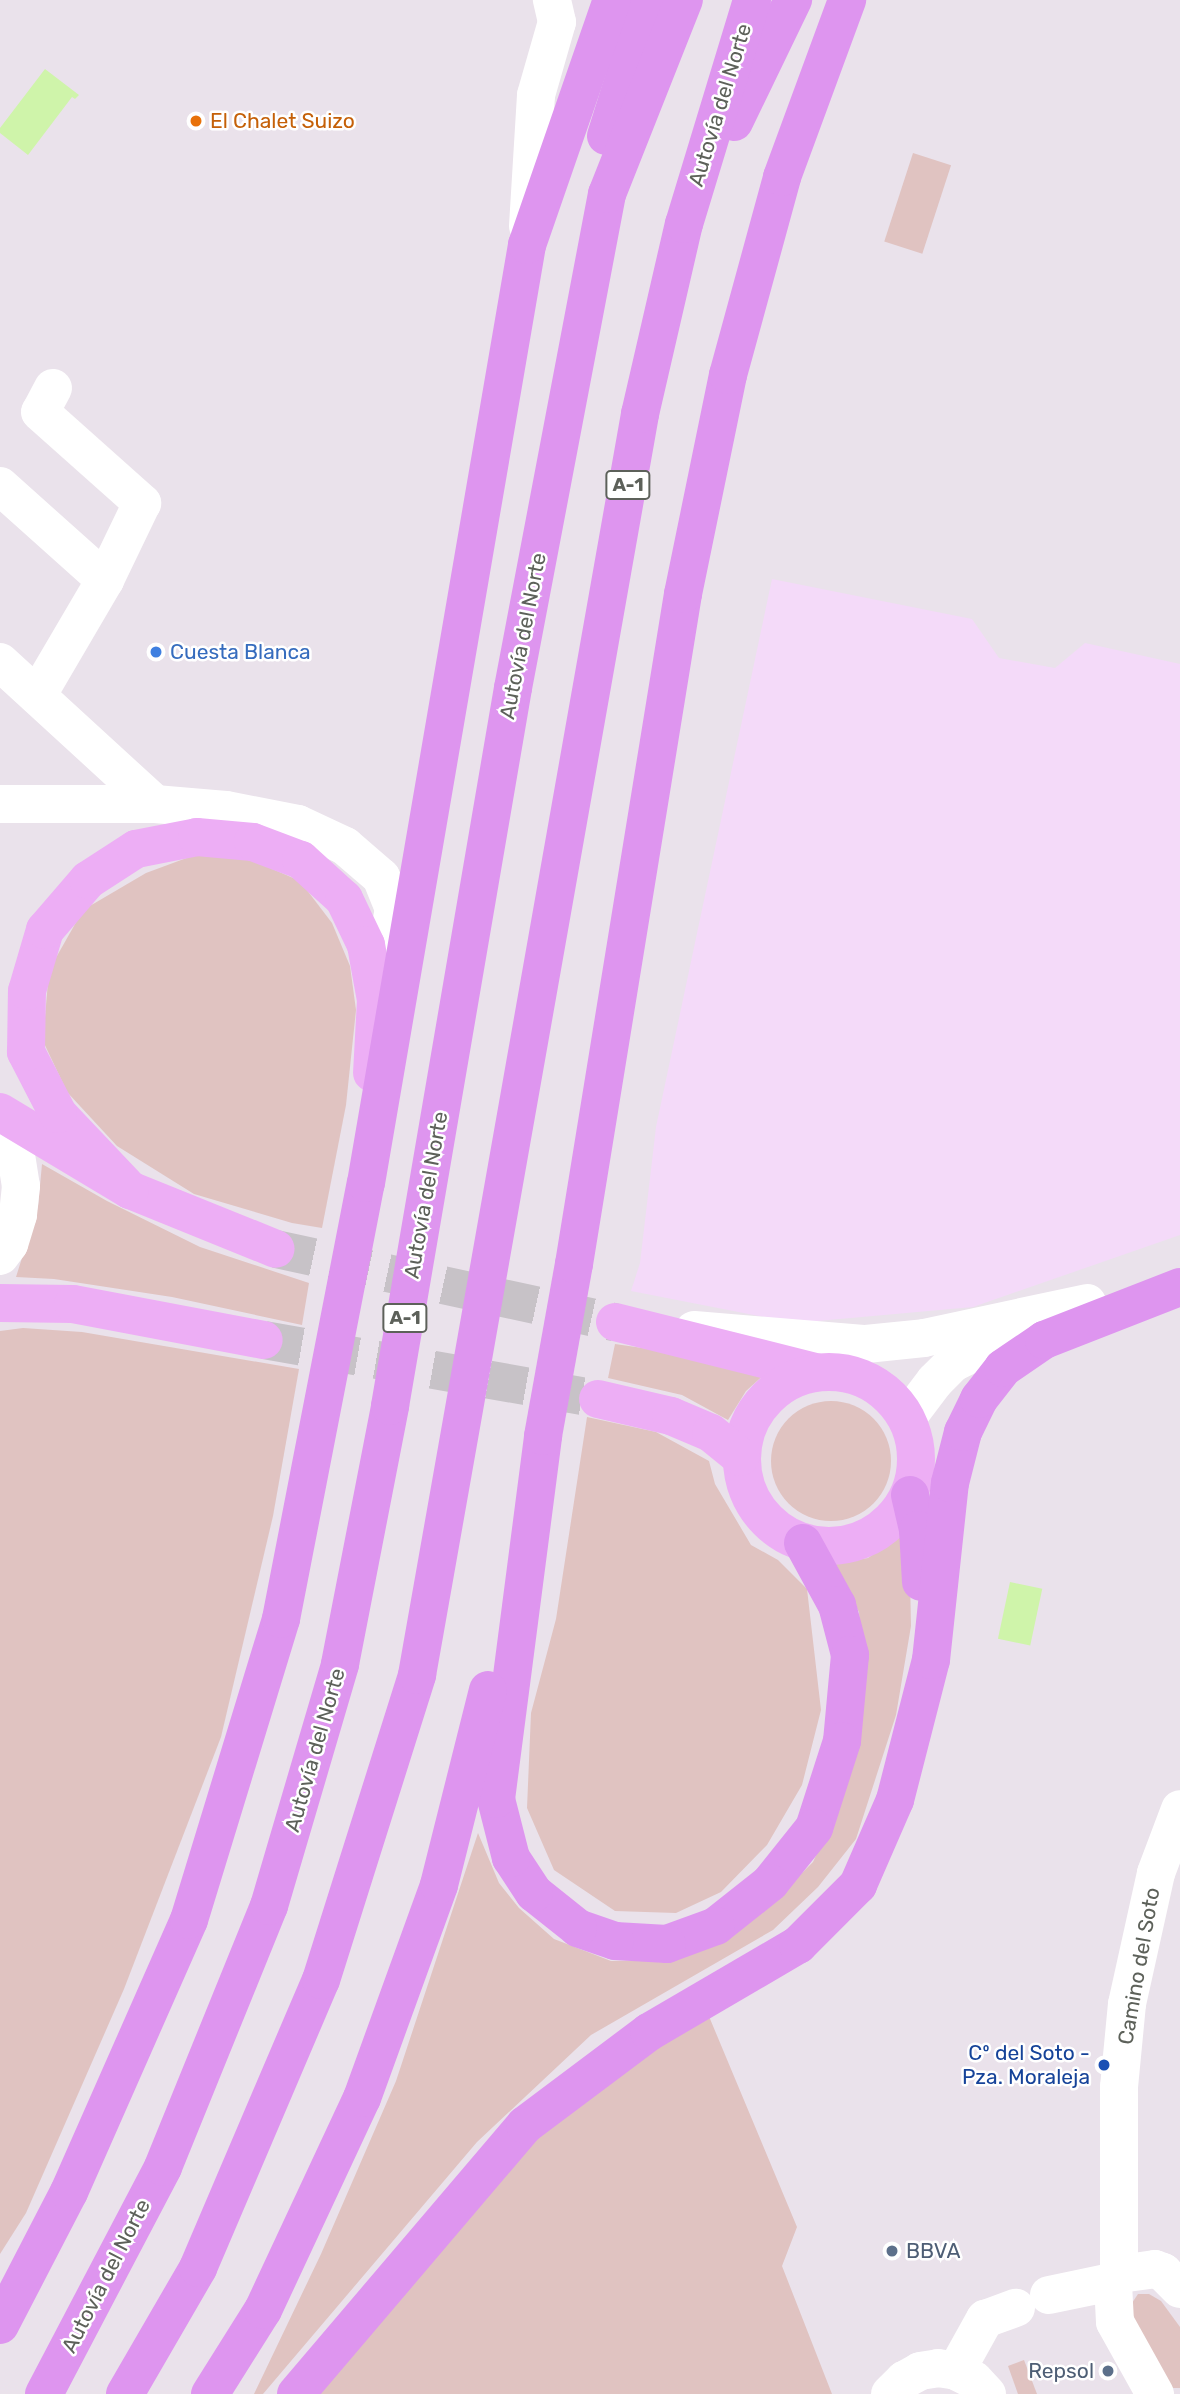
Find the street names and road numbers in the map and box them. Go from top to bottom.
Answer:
street label: Autovía del Norte [683,21,757,189]
road number: A-1 [605,470,651,500]
street label: Autovía del Norte [495,551,551,721]
street label: Autovía del Norte [399,1110,453,1280]
road number: A-1 [382,1302,428,1334]
street label: Autovía del Norte [280,1665,350,1835]
street label: Camino del Soto [1113,1886,1165,2046]
street label: Autovía del Norte [56,2195,156,2357]

